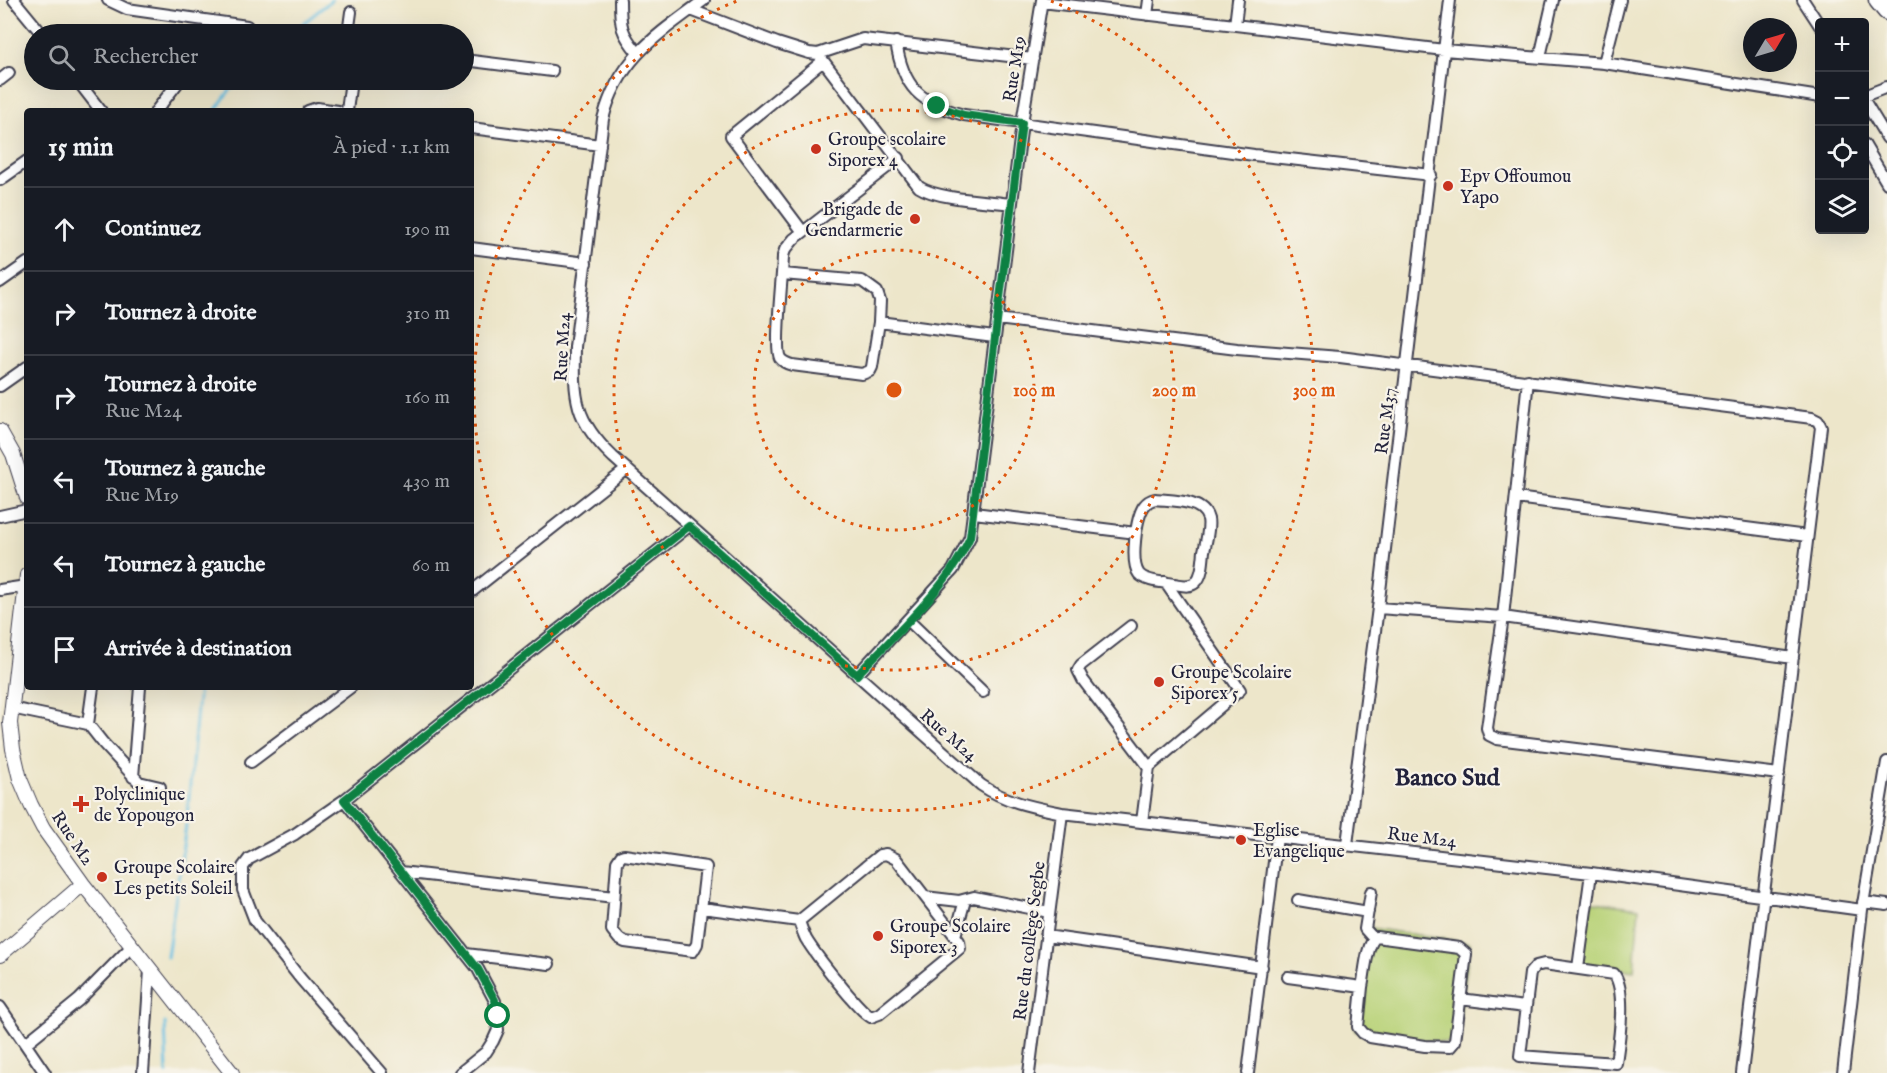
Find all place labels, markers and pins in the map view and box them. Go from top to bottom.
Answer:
place label: Groupe scolaire Siporex 4 [828,129,946,173]
marker: Groupe scolaire Siporex 4 [809,142,823,156]
place label: Epv Offoumou Yapo [1460,166,1571,210]
marker: Epv Offoumou Yapo [1441,179,1455,193]
place label: Brigade de Gendarmerie [805,199,903,243]
marker: Brigade de Gendarmerie [908,212,922,226]
centre of rings [884,380,904,400]
place label: Groupe Scolaire Siporex 5 [1171,662,1292,706]
marker: Groupe Scolaire Siporex 5 [1152,675,1166,689]
place label: Polyclinique de Yopougon [94,784,195,828]
marker: Polyclinique de Yopougon [72,795,90,813]
place label: Eglise Evangelique [1253,820,1345,864]
marker: Eglise Evangelique [1234,833,1248,847]
place label: Groupe Scolaire Les petits Soleil [114,857,235,901]
marker: Groupe Scolaire Les petits Soleil [95,870,109,884]
place label: Groupe Scolaire Siporex 3 [890,916,1011,960]
marker: Groupe Scolaire Siporex 3 [871,929,885,943]

